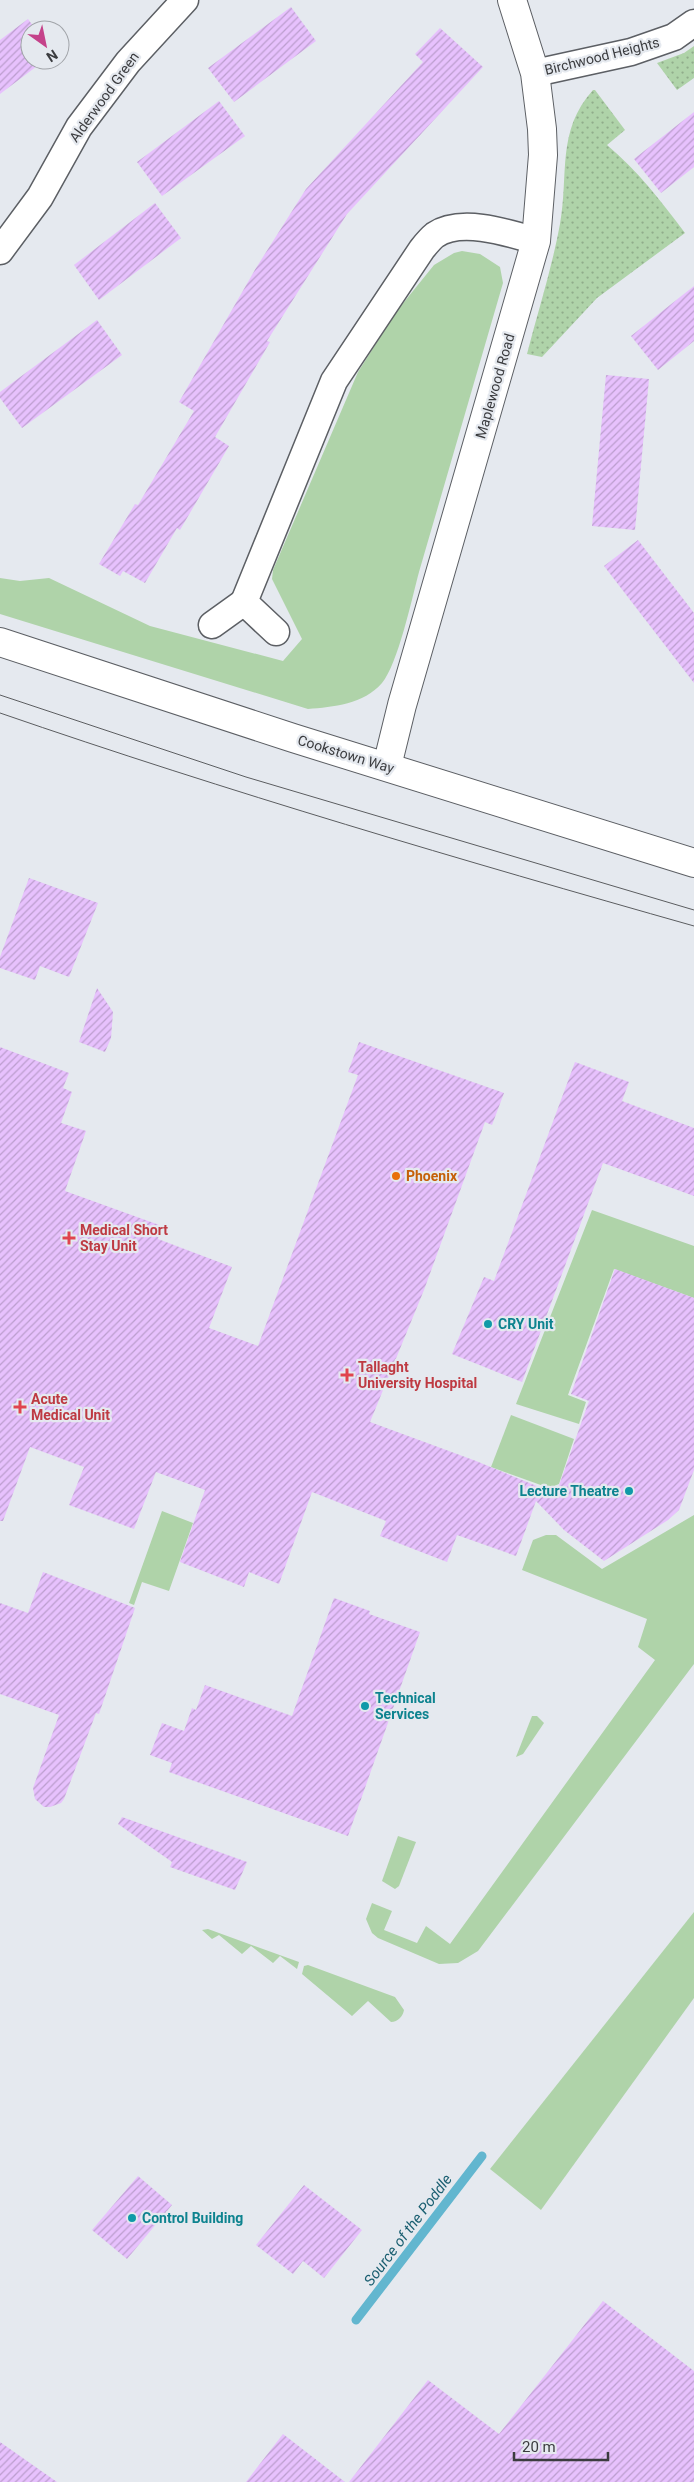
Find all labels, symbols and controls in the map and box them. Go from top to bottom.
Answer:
north arrow [20,20,70,70]
street label: Birchwood Heights [543,34,661,78]
text: N [44,46,61,65]
street label: Alderwood Green [66,49,142,145]
street label: Maplewood Road [472,332,518,440]
street label: Cookstown Way [296,732,396,776]
place label: Phoenix [406,1168,458,1184]
marker: Phoenix [390,1170,402,1182]
place label: Medical Short Stay Unit [80,1222,168,1254]
marker: Medical Short Stay Unit [62,1231,76,1245]
place label: CRY Unit [498,1316,554,1332]
marker: CRY Unit [482,1318,494,1330]
place label: Tallaght University Hospital [358,1359,477,1391]
marker: Tallaght University Hospital [340,1368,354,1382]
place label: Acute Medical Unit [31,1391,110,1423]
marker: Acute Medical Unit [13,1400,27,1414]
place label: Lecture Theatre [519,1483,619,1499]
marker: Lecture Theatre [623,1485,635,1497]
place label: Technical Services [375,1690,436,1722]
marker: Technical Services [359,1700,371,1712]
water label: Source of the Poddle [360,2170,456,2289]
place label: Control Building [142,2210,243,2226]
marker: Control Building [126,2212,138,2224]
scale bar [514,2430,608,2462]
text: 20 m [522,2438,556,2456]

